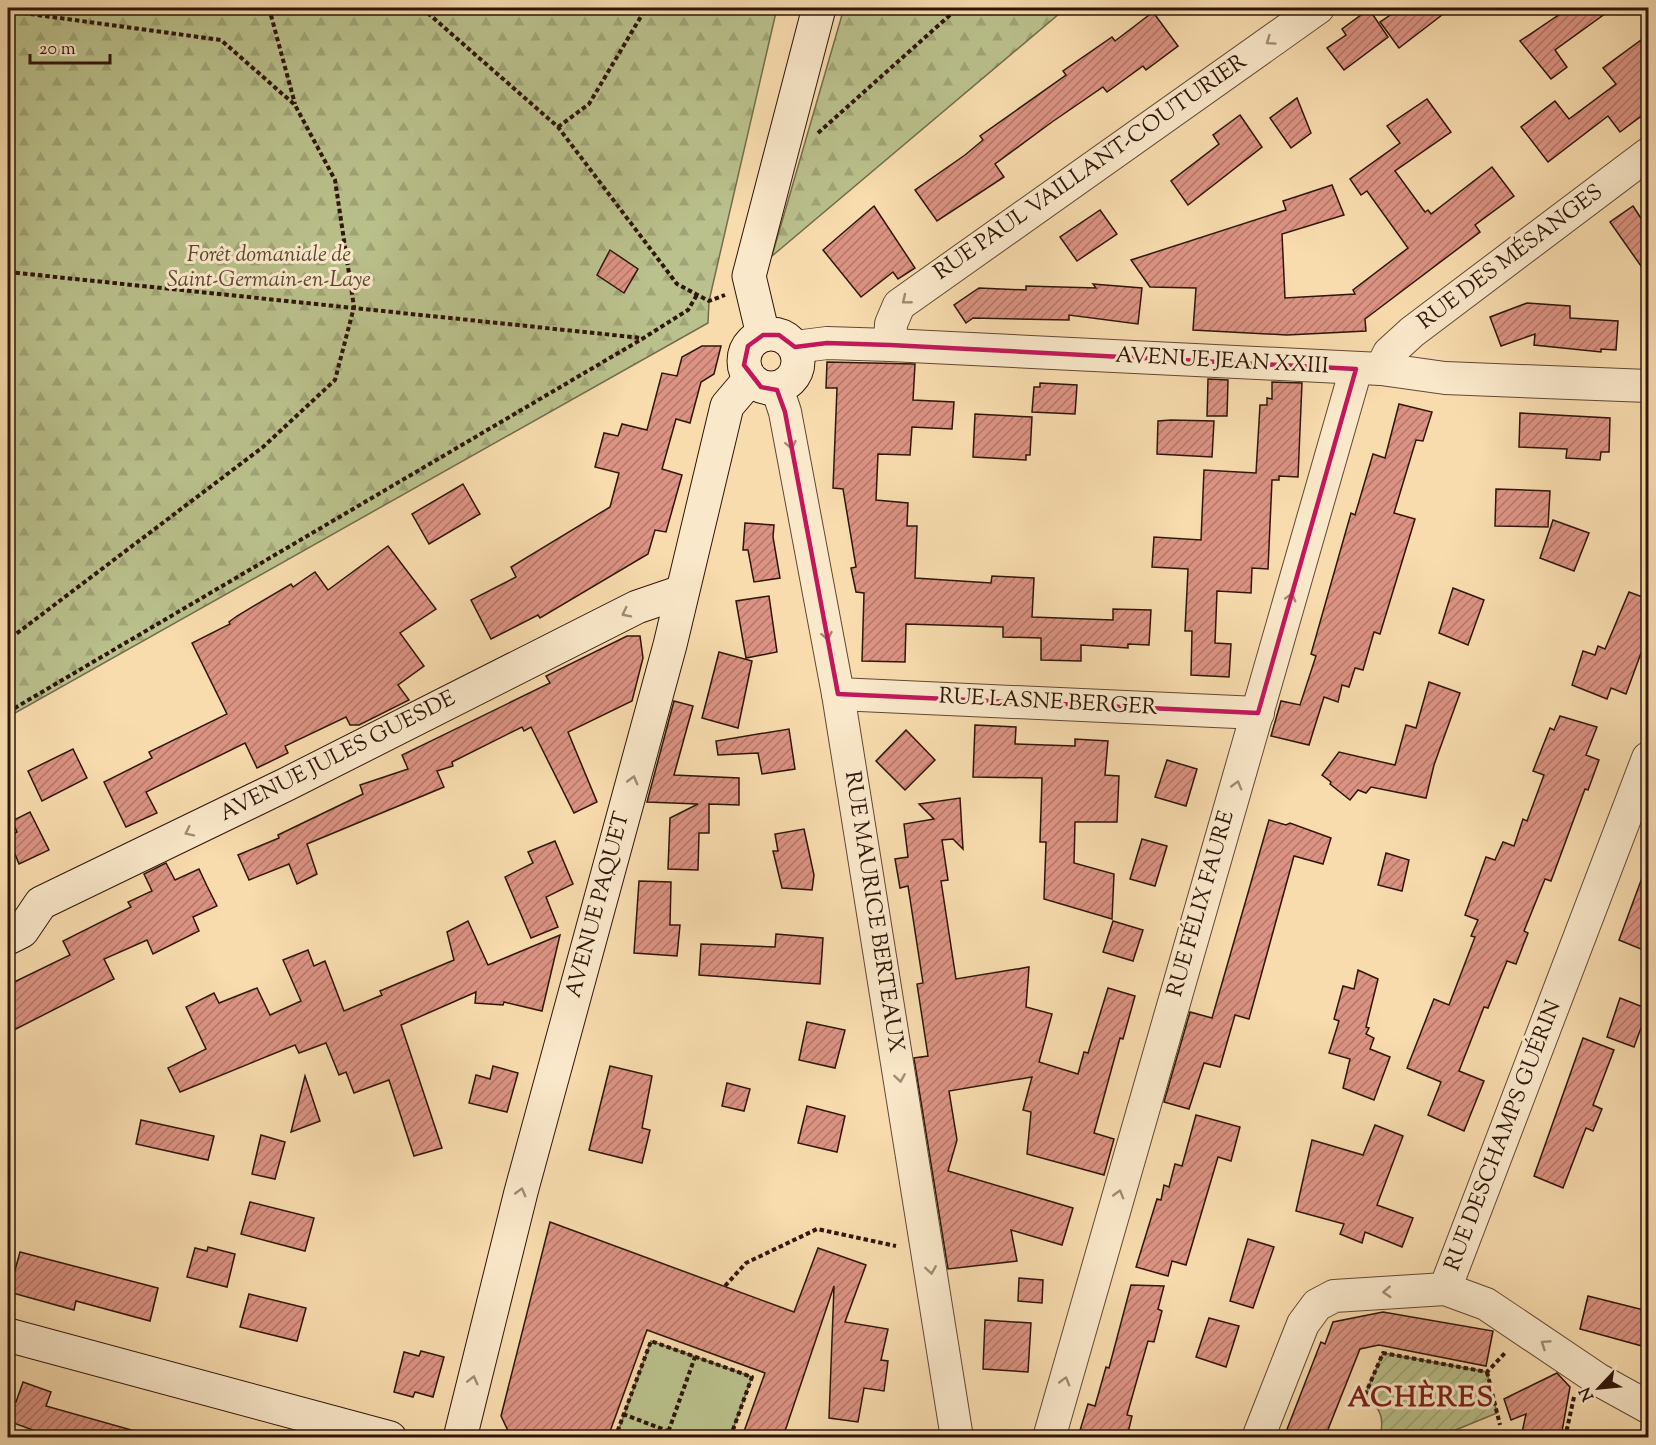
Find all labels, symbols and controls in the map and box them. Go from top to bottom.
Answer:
scale bar [30,27,110,65]
one-way arrow [1266,34,1277,45]
text: 20 m [39,37,76,63]
street label: RUE PAUL VAILLANT-COUTURIER [928,47,1254,289]
street label: RUE DES MÉSANGES [1411,177,1610,338]
park label: Forêt domaniale de Saint-Germain-en-Laye [167,240,371,297]
one-way arrow [902,293,913,304]
street label: AVENUE JEAN XXIII [1114,340,1330,384]
one-way arrow [784,440,797,450]
one-way arrow [1283,592,1296,602]
one-way arrow [622,606,632,617]
one-way arrow [820,631,833,641]
street label: RUE LASNE BERGER [938,681,1158,725]
street label: AVENUE JULES GUESDE [214,684,462,830]
street label: RUE MAURICE BERTEAUX [835,769,911,1056]
one-way arrow [625,776,638,786]
one-way arrow [1230,780,1242,790]
street label: RUE FÉLIX FAURE [1159,807,1244,1001]
street label: AVENUE PAQUET [559,808,639,1002]
one-way arrow [184,824,195,836]
street label: RUE DESCHAMPS GUÉRIN [1437,996,1570,1276]
one-way arrow [893,1073,905,1082]
one-way arrow [514,1187,526,1197]
one-way arrow [1112,1189,1124,1200]
one-way arrow [924,1265,936,1275]
one-way arrow [1382,1286,1391,1299]
one-way arrow [1541,1340,1552,1351]
north arrow [1569,1358,1629,1418]
one-way arrow [465,1376,478,1386]
one-way arrow [1058,1376,1070,1387]
district label: ACHÈRES [1347,1379,1495,1419]
text: N [1575,1382,1601,1404]

